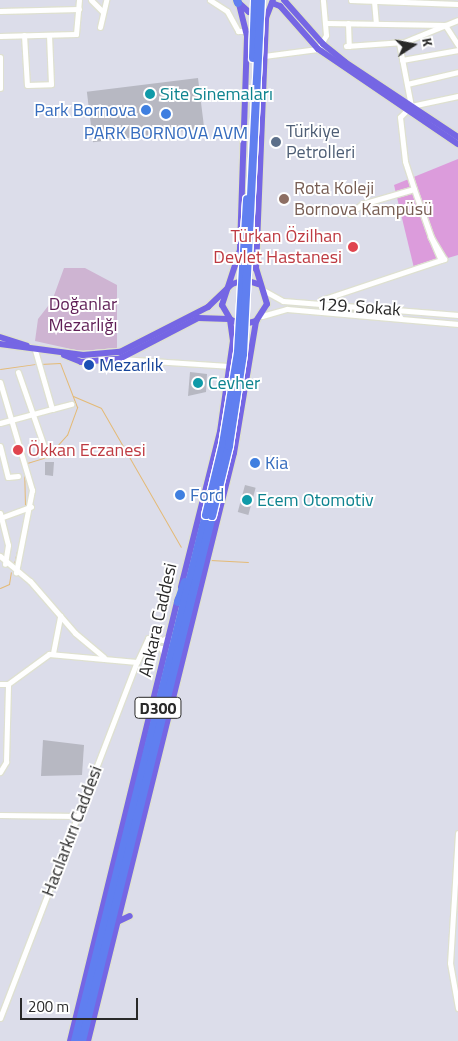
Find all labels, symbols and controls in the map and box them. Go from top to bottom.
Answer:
north arrow [388,20,438,70]
text: K [417,36,439,48]
place label: Site Sinemaları [160,83,273,105]
marker: Site Sinemaları [144,88,156,100]
place label: Park Bornova [34,99,136,121]
marker: Park Bornova [140,104,152,116]
marker: PARK BORNOVA AVM [160,108,172,120]
place label: Türkiye Petrolleri [286,121,355,163]
place label: PARK BORNOVA AVM [84,122,248,144]
marker: Türkiye Petrolleri [270,136,282,148]
place label: Rota Koleji Bornova Kampüsü [294,178,433,220]
marker: Rota Koleji Bornova Kampüsü [278,193,290,205]
place label: Türkan Özilhan Devlet Hastanesi [213,226,342,268]
marker: Türkan Özilhan Devlet Hastanesi [346,240,360,254]
street label: 129. Sokak [317,293,401,321]
park label: Doğanlar Mezarlığı [49,294,117,336]
place label: Mezarlık [99,354,163,376]
marker: Mezarlık [83,359,95,371]
place label: Cevher [208,372,260,394]
marker: Cevher [192,377,204,389]
place label: Ökkan Eczanesi [28,439,146,461]
marker: Ökkan Eczanesi [12,444,24,456]
place label: Kia [265,452,288,474]
marker: Kia [249,457,261,469]
place label: Ford [190,484,224,506]
marker: Ford [174,489,186,501]
place label: Ecem Otomotiv [257,489,374,511]
marker: Ecem Otomotiv [241,494,253,506]
street label: Ankara Caddesi [134,561,182,679]
road number: D300 [134,694,182,721]
street label: Hacılarkırı Caddesi [37,763,107,899]
scale bar [22,988,140,1020]
text: 200 m [28,995,69,1018]

